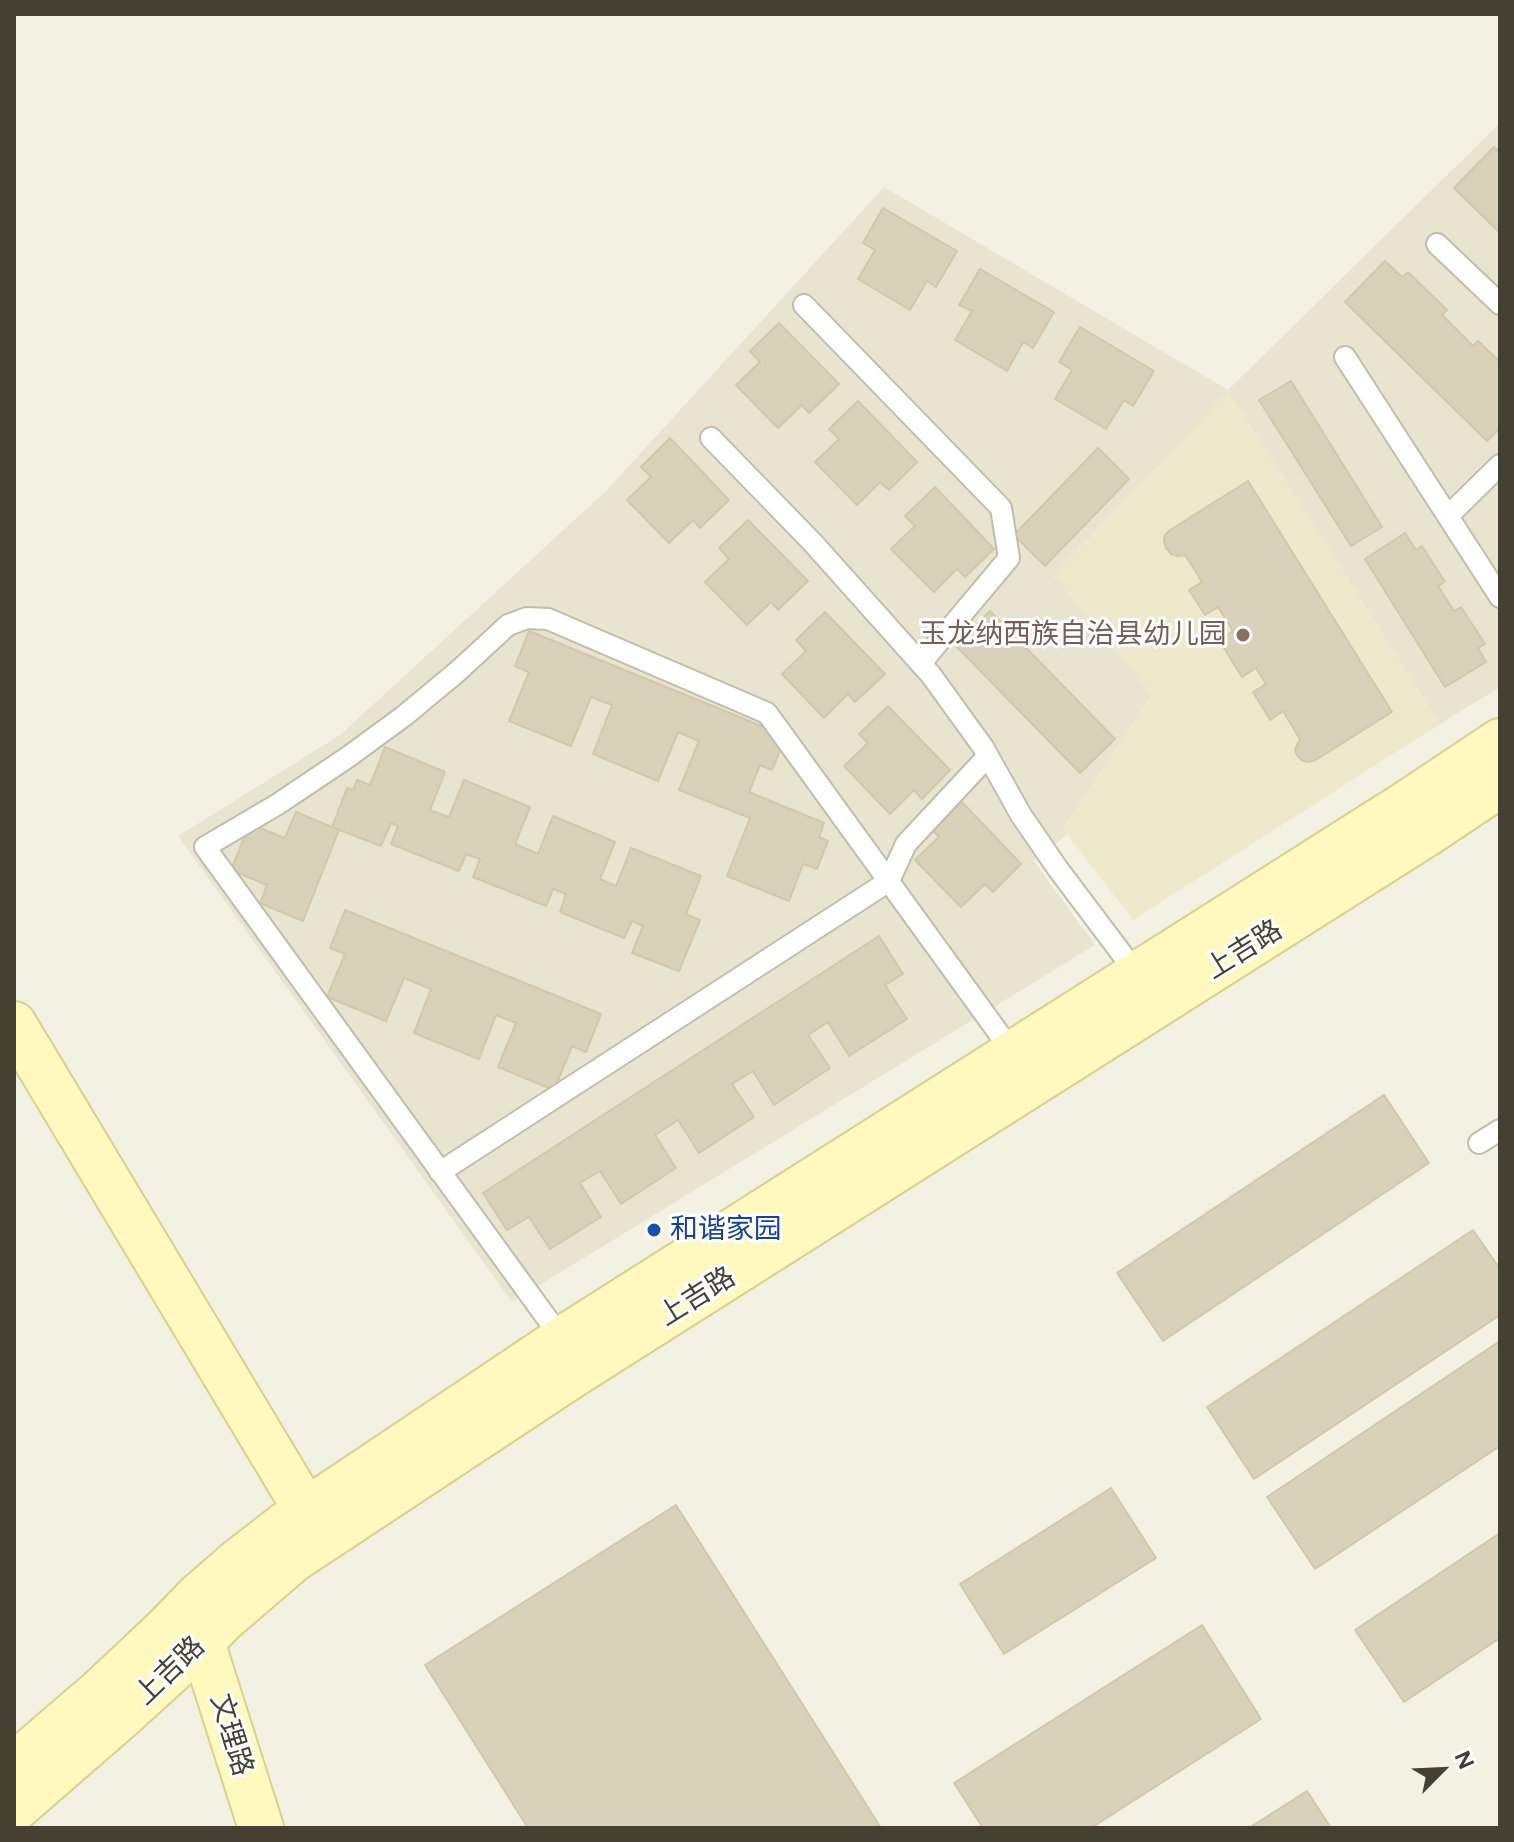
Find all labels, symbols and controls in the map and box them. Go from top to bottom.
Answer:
place label: 玉龙纳西族自治县幼儿园 [919,618,1227,652]
marker: 玉龙纳西族自治县幼儿园 [1234,626,1252,644]
street label: 上吉路 [1199,913,1289,987]
place label: 和谐家园 [670,1213,782,1247]
marker: 和谐家园 [645,1221,663,1239]
street label: 上吉路 [652,1260,742,1334]
street label: 上吉路 [128,1630,212,1712]
street label: 文理路 [203,1690,259,1780]
north arrow [1402,1730,1482,1810]
text: N [1449,1747,1480,1773]

